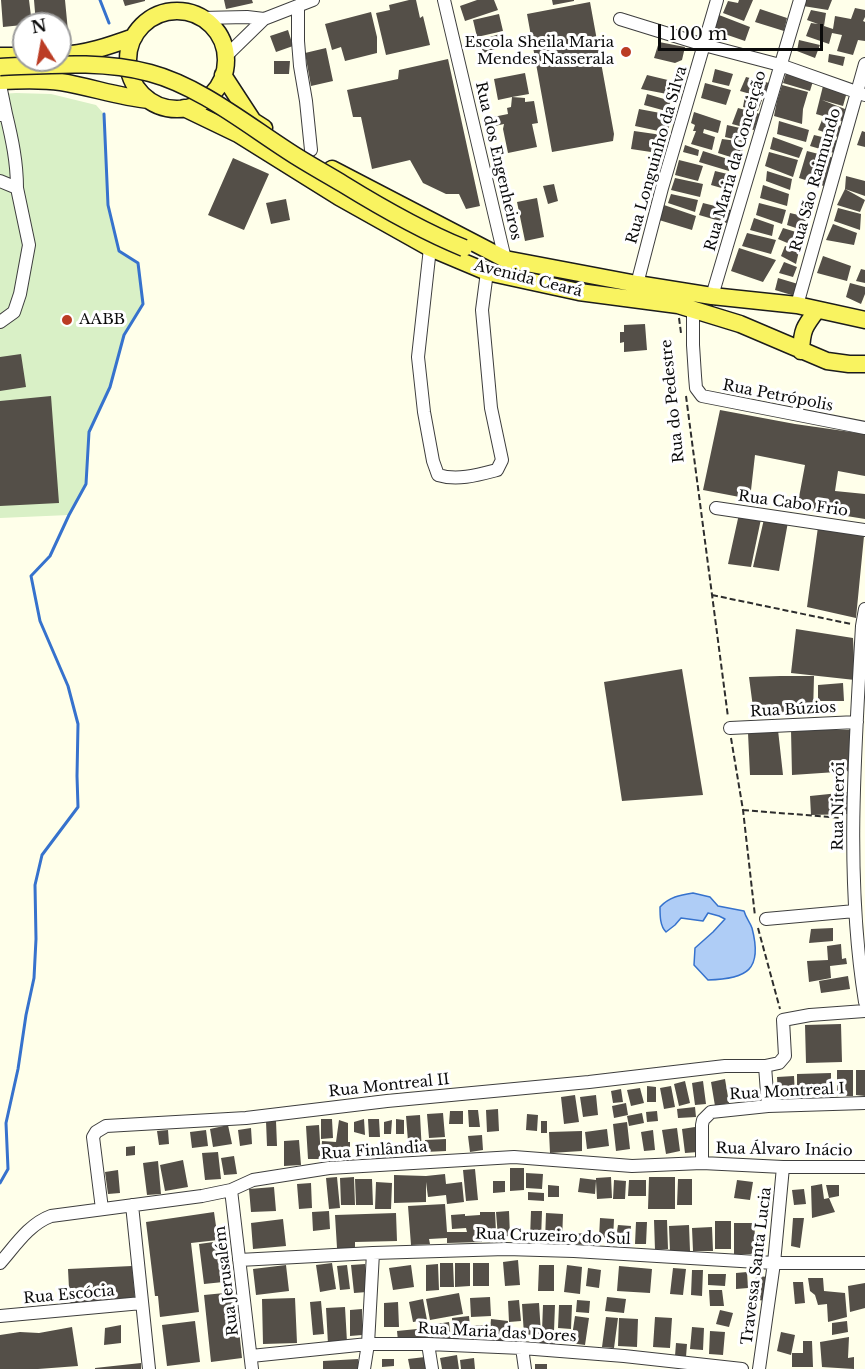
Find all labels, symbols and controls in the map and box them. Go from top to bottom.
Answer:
north arrow [12,12,72,72]
scale bar [661,12,826,50]
text: N [30,15,48,38]
text: 100 m [669,23,727,45]
place label: Escola Sheila Maria Mendes Nasserala [465,34,614,69]
marker: Escola Sheila Maria Mendes Nasserala [619,45,633,59]
street label: Rua Longuinho da Silva [623,64,691,246]
street label: Rua Maria da Conceição [702,69,770,253]
street label: Rua dos Engenheiros [471,80,525,242]
street label: Rua São Raimundo [787,106,845,254]
street label: Avenida Ceará [472,257,584,301]
place label: AABB [79,311,125,329]
marker: AABB [60,313,74,327]
street label: Rua do Pedestre [658,338,688,464]
street label: Rua Petrópolis [721,376,835,416]
street label: Rua Cabo Frio [737,487,849,521]
street label: Rua Búzios [750,699,836,721]
street label: Rua Niterói [829,761,849,851]
street label: Rua Montreal II [328,1071,450,1101]
street label: Rua Montreal I [729,1080,845,1104]
street label: Rua Finlândia [320,1138,428,1164]
street label: Rua Álvaro Inácio [715,1140,853,1160]
street label: Travessa Santa Lucia [738,1186,776,1346]
street label: Rua Jerusalém [211,1225,243,1337]
street label: Rua Cruzeiro do Sul [475,1225,631,1249]
street label: Rua Escócia [23,1282,115,1308]
street label: Rua Maria das Dores [417,1320,577,1346]

